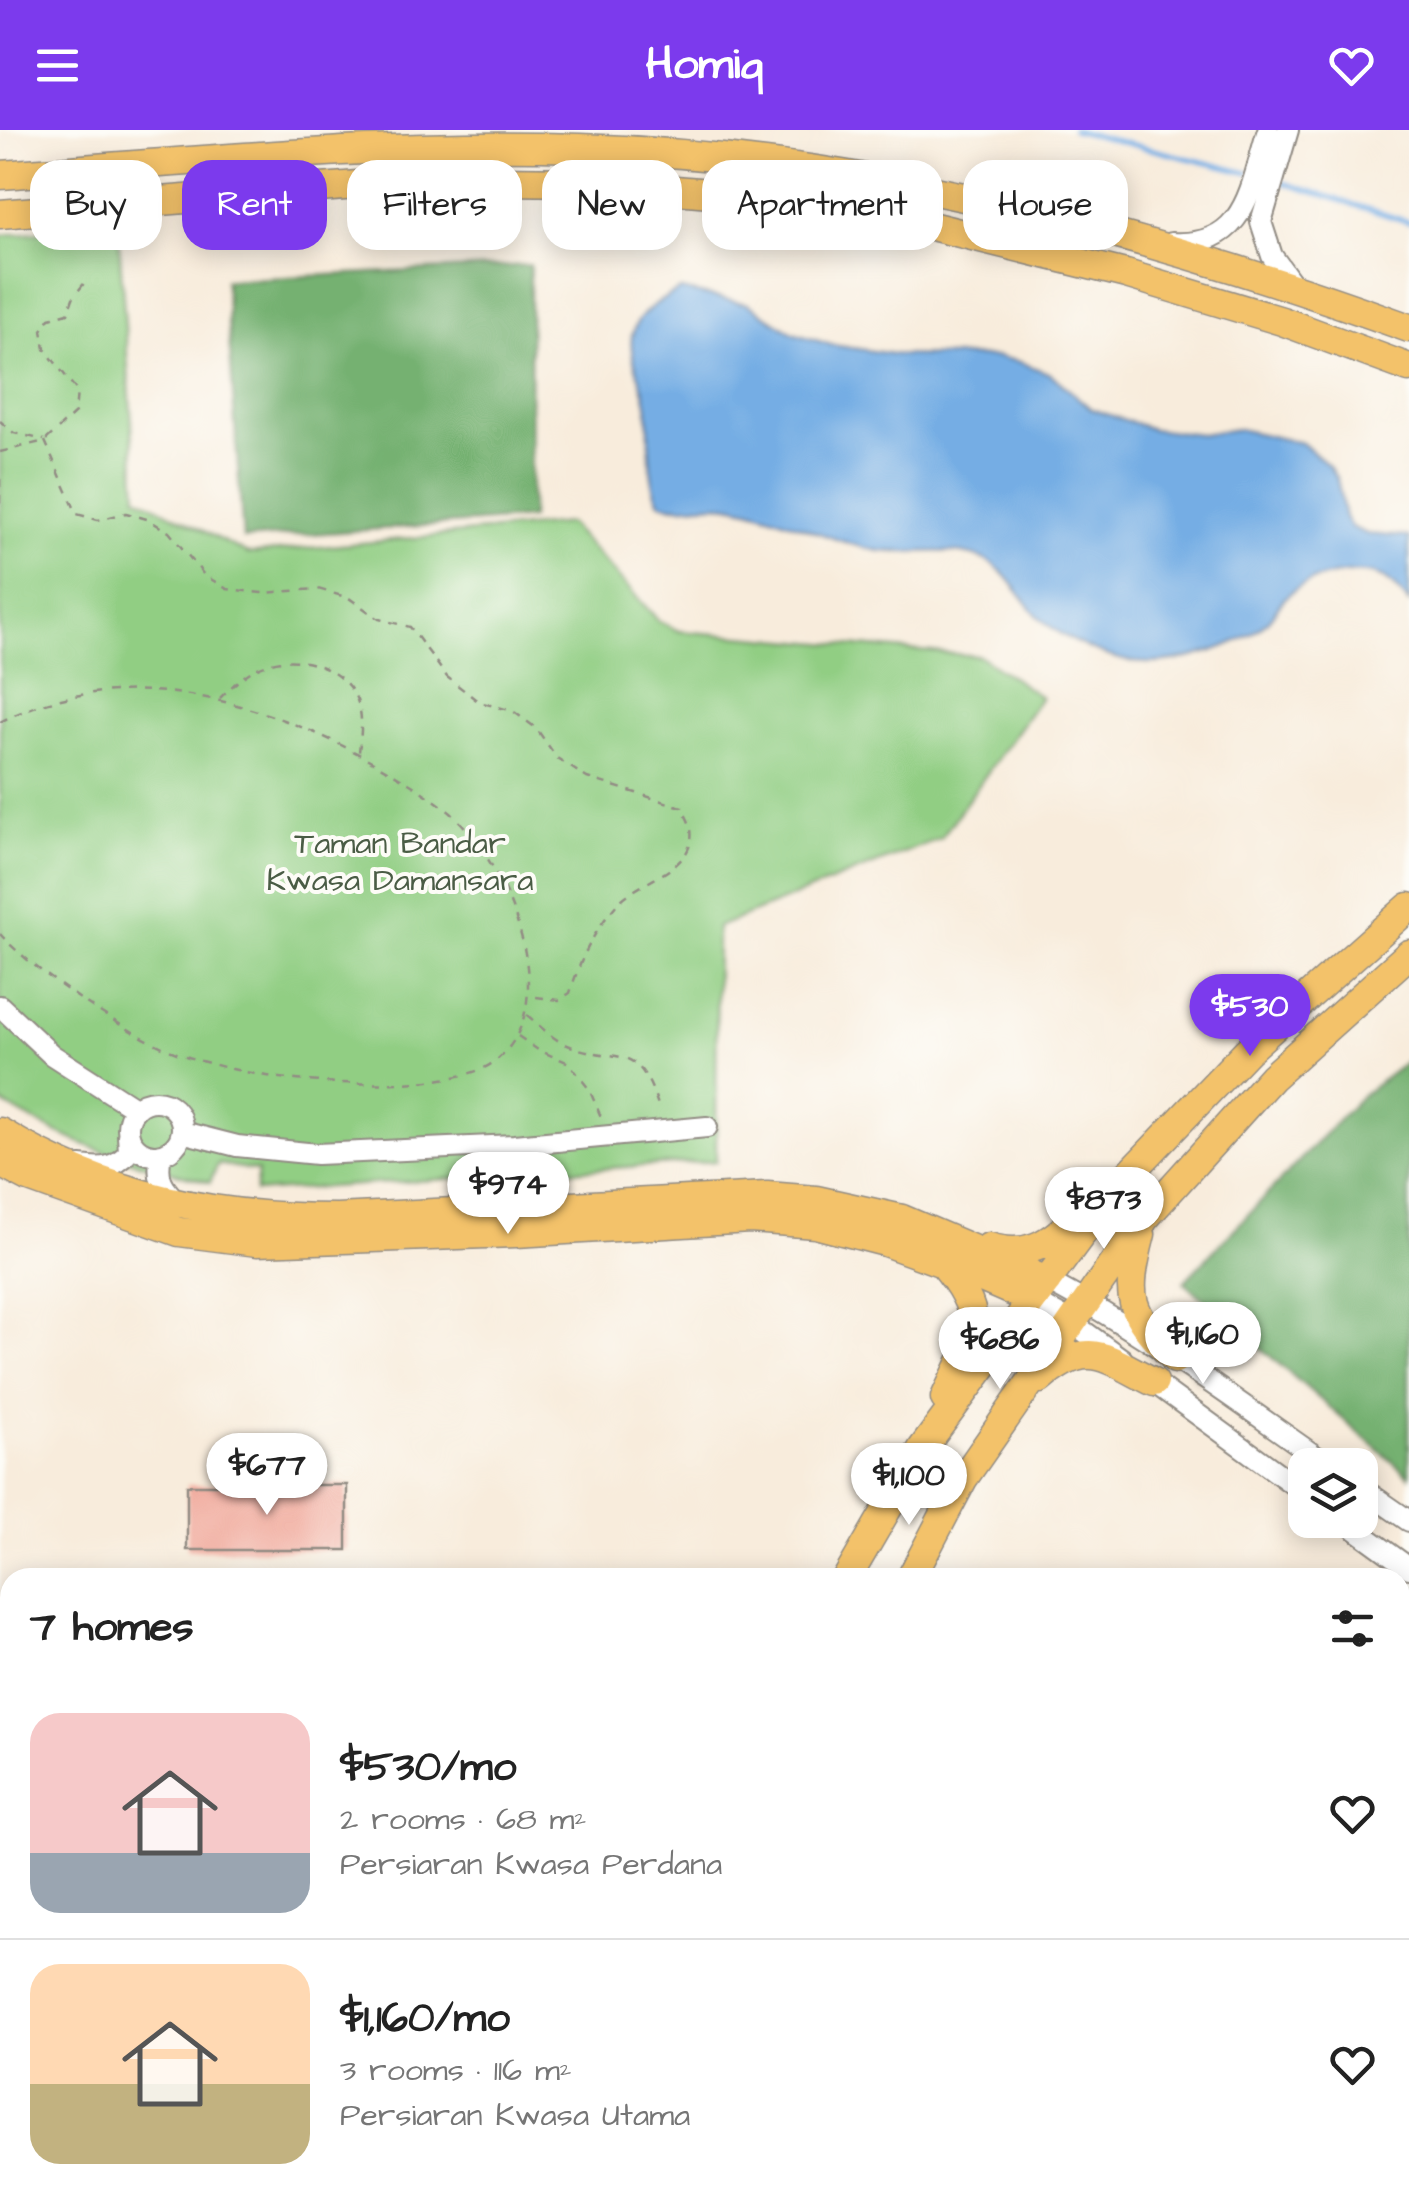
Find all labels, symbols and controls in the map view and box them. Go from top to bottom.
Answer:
text: Homiq [646,34,763,96]
icon: menu [30,38,85,93]
icon: heart [1324,38,1379,93]
chip: Buy [30,160,162,250]
chip: Rent [182,160,327,250]
chip: Filters [347,160,522,250]
chip: New [542,160,682,250]
chip: Apartment [702,160,943,250]
chip: House [963,160,1128,250]
park label: Taman Bandar Kwasa Damansara [266,821,534,903]
pin: $530 [1191,974,1309,1059]
text: $530 [1212,984,1288,1029]
pin: $974 [449,1152,567,1237]
text: $974 [469,1162,547,1207]
pin: $873 [1045,1167,1163,1252]
text: $873 [1067,1177,1141,1222]
pin: $1,160 [1122,1302,1284,1387]
pin: $686 [941,1307,1059,1392]
text: $1,160 [1167,1312,1239,1357]
text: $686 [961,1317,1039,1362]
pin: $677 [208,1433,326,1518]
text: $677 [228,1443,306,1488]
pin: $1,100 [828,1443,990,1528]
map controls [1288,1448,1378,1538]
button: layers [1288,1448,1378,1538]
text: $1,100 [873,1453,945,1498]
text: 7 homes [30,1599,194,1657]
icon: filters [1325,1601,1380,1656]
text: $530/mo [340,1739,516,1797]
icon: home [110,1753,230,1873]
icon: heart [1325,1786,1380,1841]
text: 2 rooms · 68 m² [340,1797,586,1842]
text: Persiaran Kwasa Perdana [340,1842,722,1887]
text: $1,160/mo [340,1990,510,2048]
icon: home [110,2004,230,2124]
icon: heart [1325,2037,1380,2092]
text: 3 rooms · 116 m² [340,2048,572,2093]
text: Persiaran Kwasa Utama [340,2093,690,2138]

